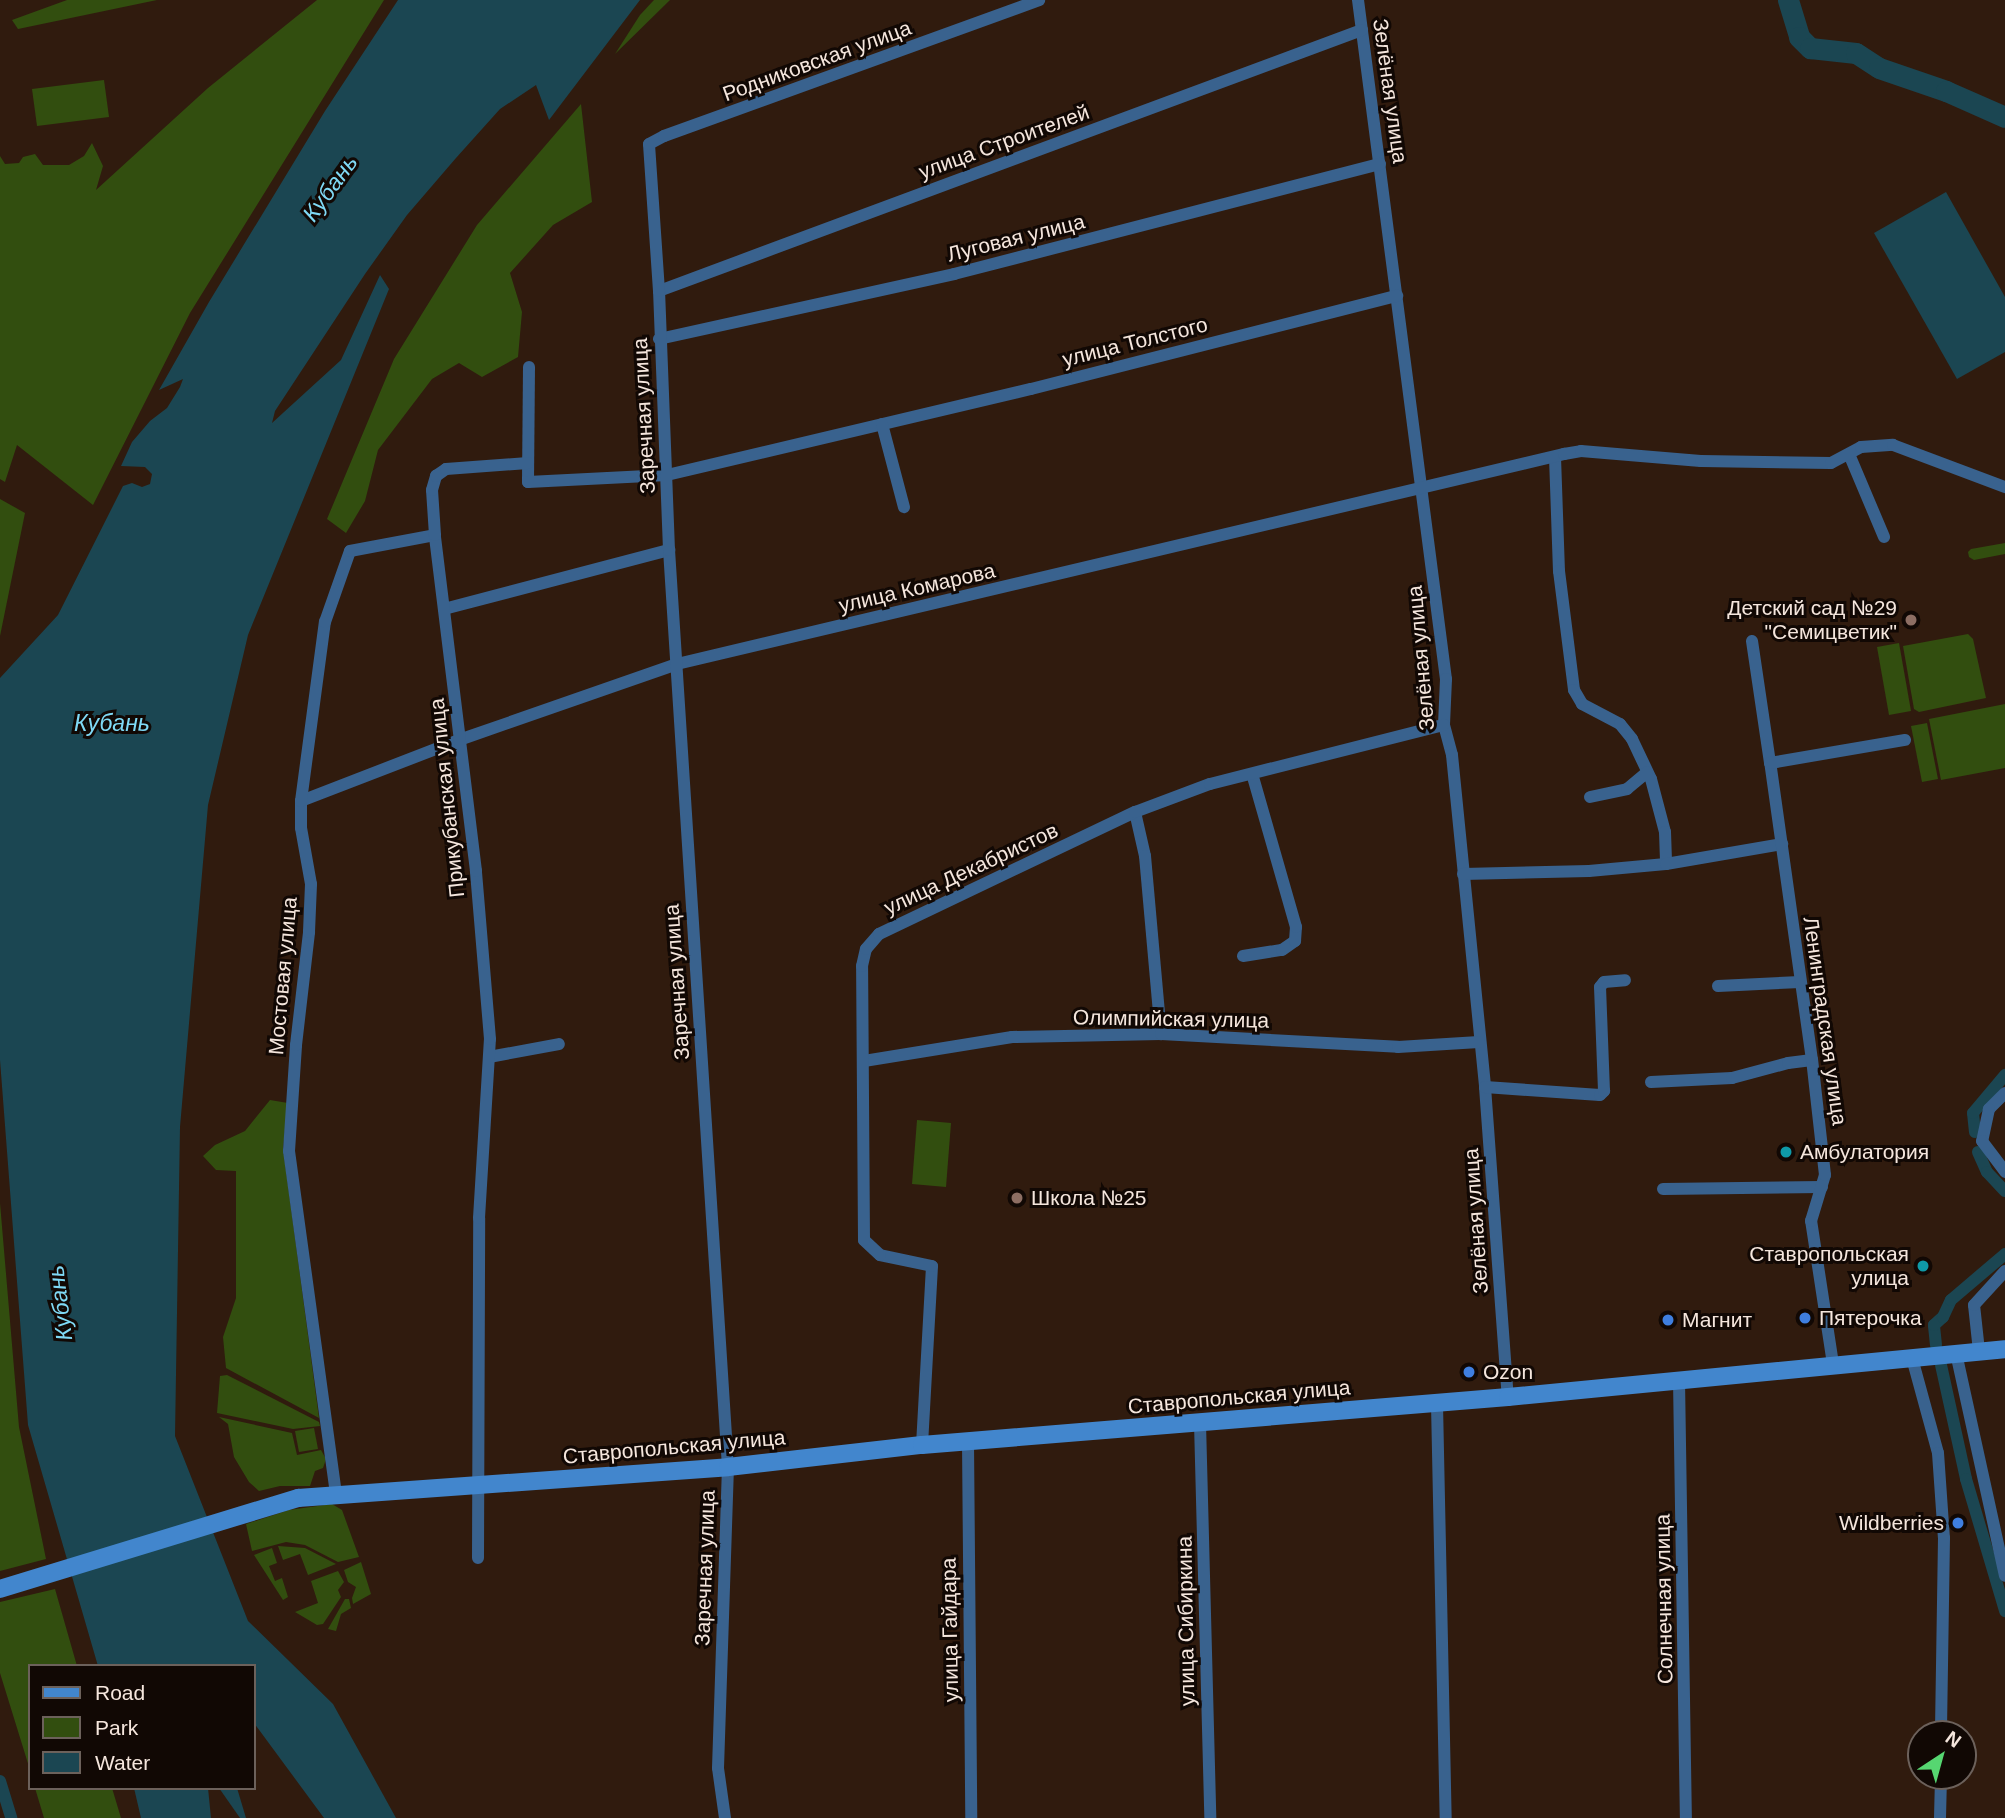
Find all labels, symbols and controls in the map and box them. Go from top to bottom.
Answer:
street label: Родниковская улица [719,15,915,107]
street label: Зелёная улица [1367,17,1413,165]
street label: улица Строителей [915,99,1093,185]
water label: Кубань [297,149,363,227]
street label: Луговая улица [945,209,1087,267]
street label: улица Толстого [1060,312,1210,372]
street label: Заречная улица [627,337,661,495]
street label: улица Комарова [836,558,998,618]
street label: Зелёная улица [1402,584,1440,732]
place label: Детский сад №29 "Семицветик" [1727,595,1897,645]
marker: Детский сад №29 "Семицветик" [1903,612,1919,628]
street label: Прикубанская улица [424,697,470,899]
water label: Кубань [74,709,150,737]
street label: улица Декабристов [880,818,1062,920]
street label: Мостовая улица [264,896,302,1056]
street label: Заречная улица [659,903,695,1061]
street label: Ленинградская улица [1798,915,1852,1127]
street label: Олимпийская улица [1073,1005,1269,1033]
place label: Амбулатория [1800,1139,1929,1165]
marker: Амбулатория [1778,1144,1794,1160]
street label: Зелёная улица [1458,1147,1494,1295]
place label: Школа №25 [1031,1185,1147,1211]
marker: Школа №25 [1009,1190,1025,1206]
place label: Ставропольская улица [1749,1241,1909,1291]
marker: Ставропольская улица [1915,1258,1931,1274]
water label: Кубань [42,1264,78,1342]
place label: Пятерочка [1819,1305,1922,1331]
place label: Магнит [1682,1307,1752,1333]
marker: Пятерочка [1797,1310,1813,1326]
marker: Магнит [1660,1312,1676,1328]
place label: Ozon [1483,1359,1533,1385]
marker: Ozon [1461,1364,1477,1380]
street label: Ставропольская улица [1127,1375,1351,1419]
street label: Ставропольская улица [562,1425,786,1469]
street label: Заречная улица [690,1490,720,1646]
place label: Wildberries [1839,1510,1944,1536]
street label: Солнечная улица [1650,1514,1678,1684]
marker: Wildberries [1950,1515,1966,1531]
street label: улица Сибиркина [1172,1536,1200,1706]
street label: улица Гайдара [936,1558,964,1702]
legend [28,1664,256,1790]
text: Road [95,1681,145,1704]
text: Park [95,1716,138,1739]
north arrow [1907,1720,1977,1790]
text: N [1942,1727,1965,1752]
text: Water [95,1751,150,1774]

